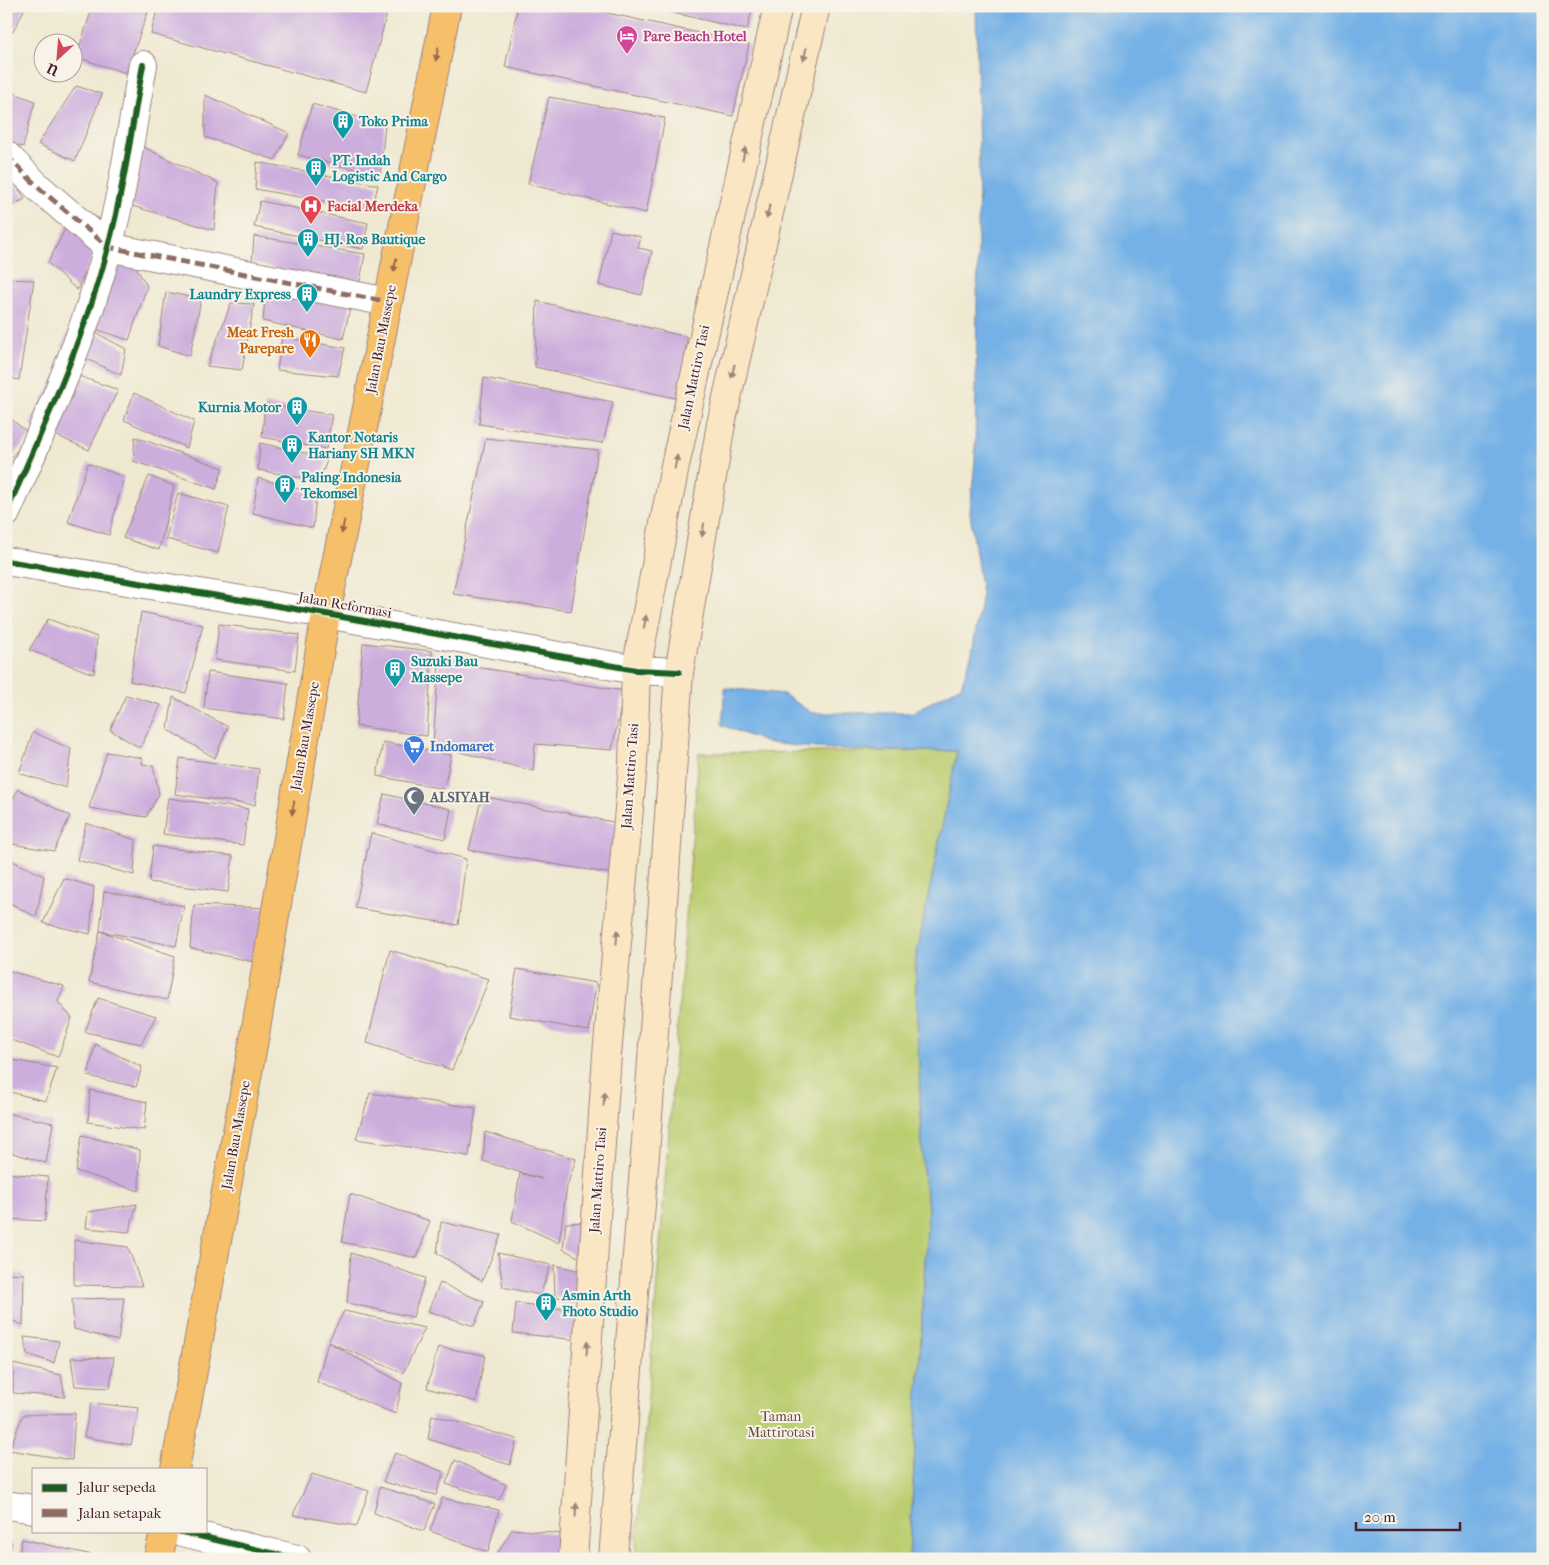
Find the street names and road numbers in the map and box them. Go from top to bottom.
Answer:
street label: Jalan Bau Massepe [362,283,400,396]
street label: Jalan Mattiro Tasi [674,323,713,432]
street label: Jalan Reformasi [296,588,393,622]
street label: Jalan Bau Massepe [287,680,323,793]
street label: Jalan Mattiro Tasi [618,722,642,831]
street label: Jalan Bau Massepe [218,1079,254,1192]
street label: Jalan Mattiro Tasi [586,1126,610,1235]

